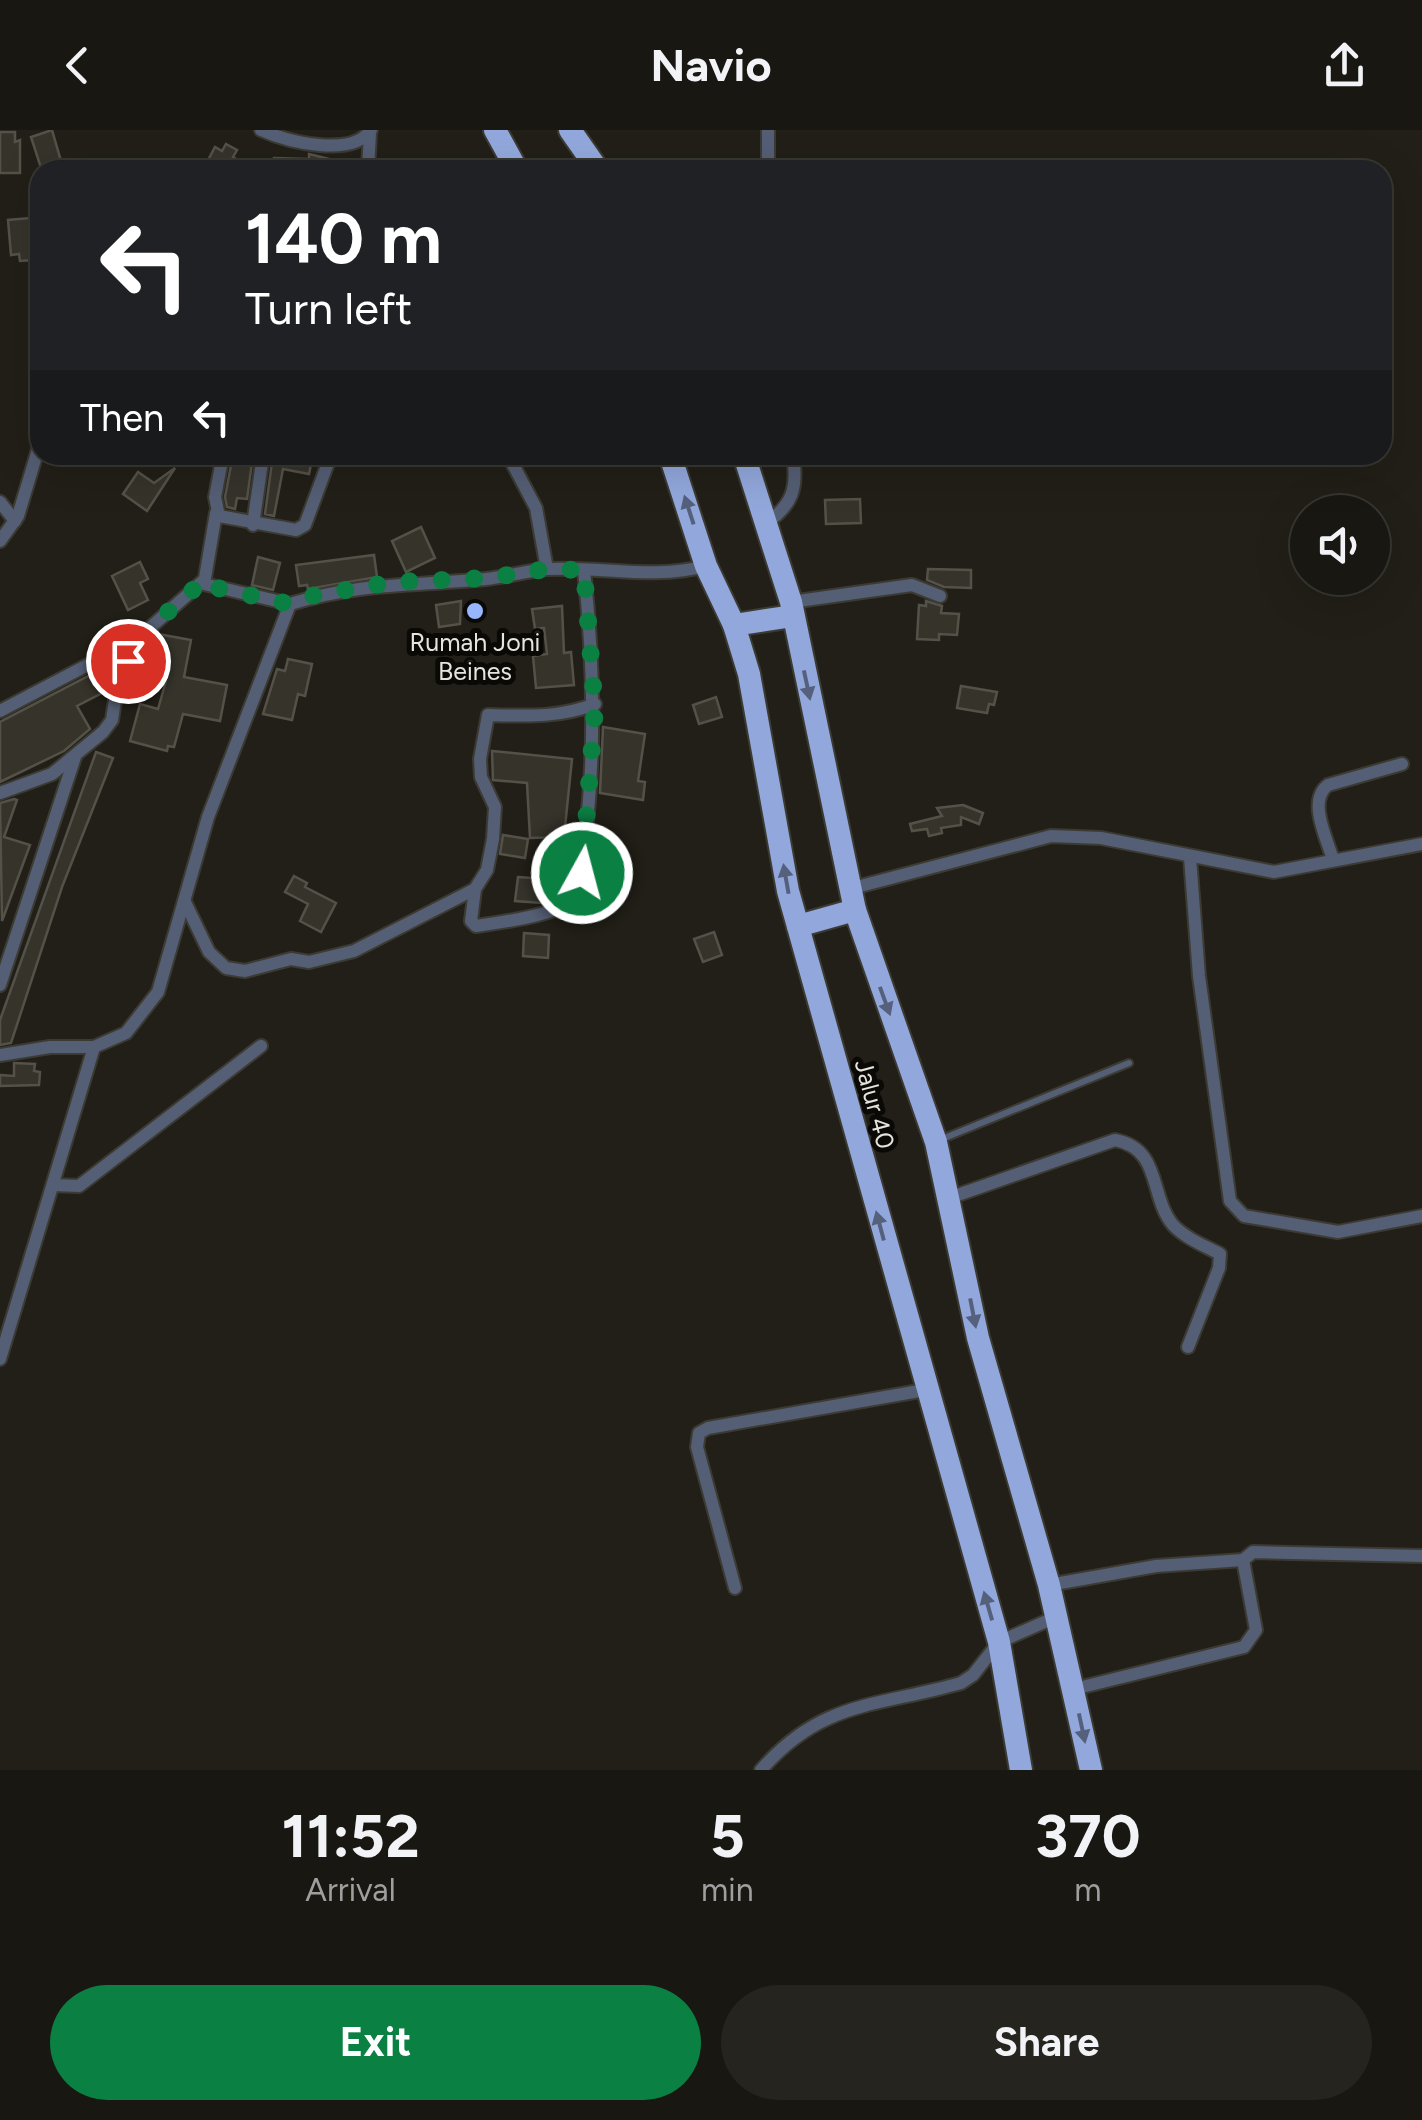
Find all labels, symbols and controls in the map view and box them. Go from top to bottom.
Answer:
icon: back [50,38,105,93]
text: Navio [650,38,772,92]
icon: share [1317,38,1372,93]
text: 140 m [245,196,442,281]
icon: left [80,200,210,330]
text: Turn left [245,281,412,335]
icon: left [184,390,239,445]
text: Then [80,395,164,441]
one-way arrow [680,495,695,525]
map controls [1290,495,1390,595]
button: sound [1290,495,1390,595]
marker: Rumah Joni Beines [464,600,486,622]
pin [86,619,171,704]
place label: Rumah Joni Beines [410,627,540,686]
icon: arrive [101,634,156,689]
one-way arrow [800,670,816,701]
position arrow [530,821,634,925]
one-way arrow [778,862,793,894]
one-way arrow [878,986,893,1016]
street label: Jalur 40 [849,1056,901,1152]
one-way arrow [872,1210,887,1241]
one-way arrow [966,1297,981,1329]
one-way arrow [980,1590,995,1621]
one-way arrow [1075,1713,1091,1744]
text: 11:52 [281,1800,420,1872]
text: 5 [710,1800,745,1872]
text: 370 [1035,1800,1141,1872]
text: Arrival [305,1871,396,1909]
text: min [701,1871,754,1909]
text: m [1074,1871,1101,1909]
button: Exit [50,1985,701,2100]
button: Share [721,1985,1372,2100]

